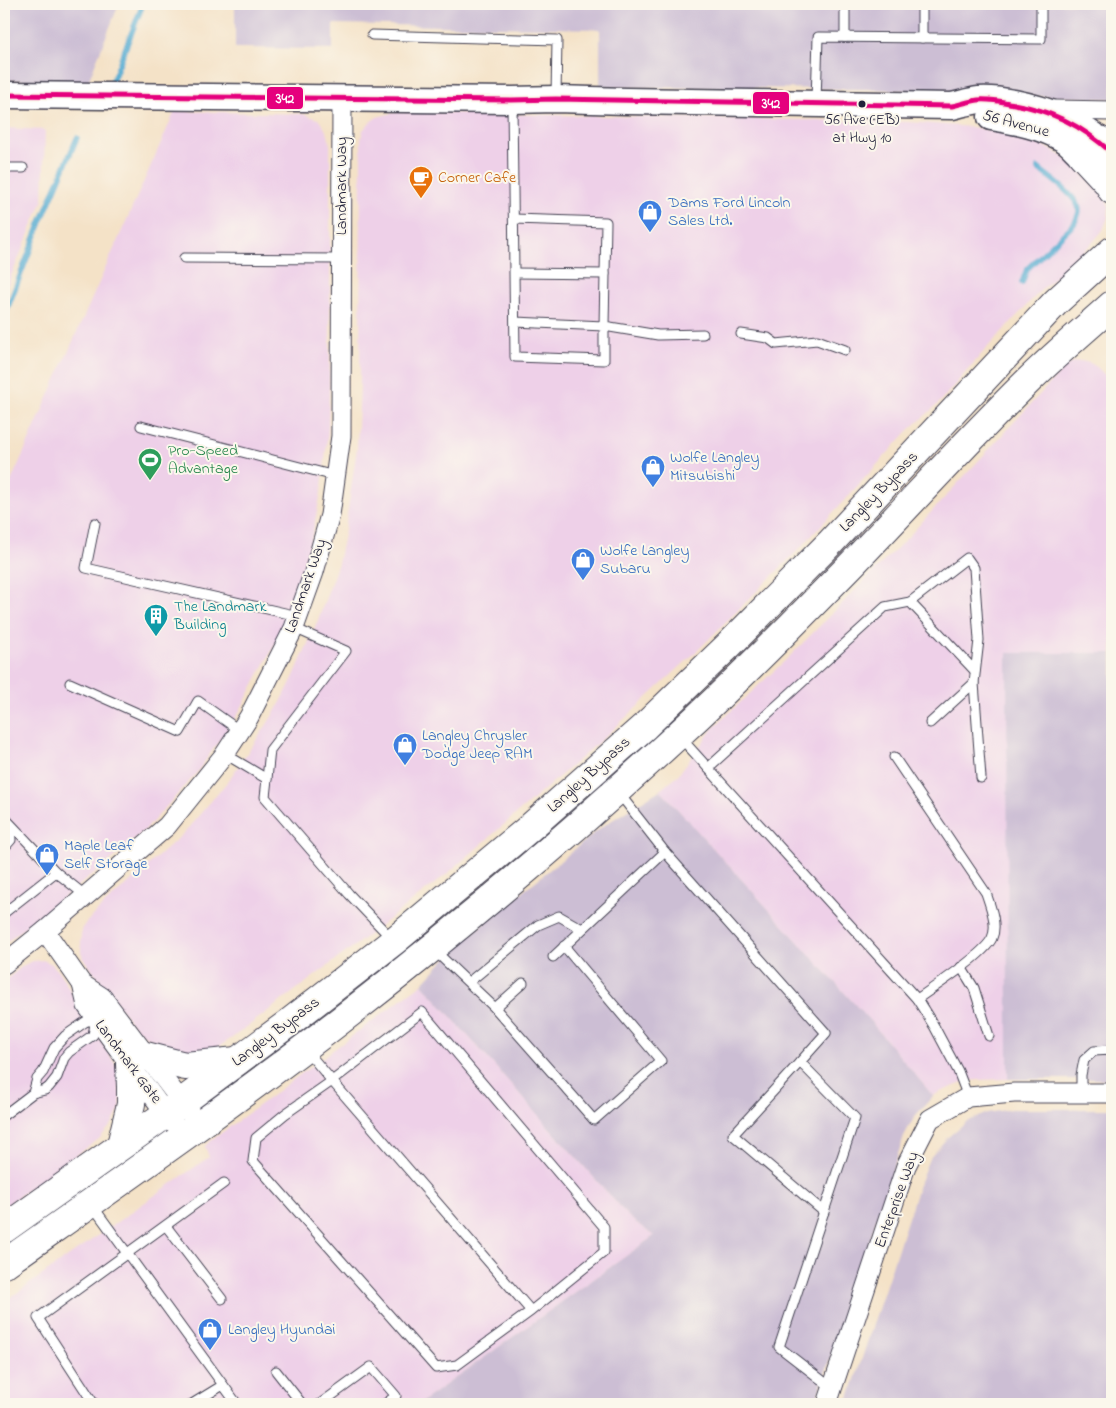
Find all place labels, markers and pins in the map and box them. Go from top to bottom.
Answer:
marker: 56 Ave (EB) at Hwy 10 [857,99,867,109]
place label: 56 Ave (EB) at Hwy 10 [825,109,900,150]
cafe icon: Corner Cafe [408,165,434,199]
place label: Corner Cafe [438,166,517,190]
place label: Dams Ford Lincoln Sales Ltd. [667,191,790,233]
shop icon: Dams Ford Lincoln Sales Ltd. [637,199,663,233]
place label: Pro-Speed Advantage [168,439,239,481]
place label: Wolfe Langley Mitsubishi [670,446,759,488]
sports icon: Pro-Speed Advantage [137,447,163,481]
shop icon: Wolfe Langley Mitsubishi [640,454,666,488]
place label: Wolfe Langley Subaru [600,539,689,581]
shop icon: Wolfe Langley Subaru [570,547,596,581]
place label: The Landmark Building [173,595,267,637]
building icon: The Landmark Building [143,603,169,637]
place label: Langley Chrysler Dodge Jeep RAM [421,724,533,766]
shop icon: Langley Chrysler Dodge Jeep RAM [392,732,418,766]
place label: Maple Leaf Self Storage [64,834,148,876]
shop icon: Maple Leaf Self Storage [34,842,60,876]
shop icon: Langley Hyundai [197,1317,223,1351]
place label: Langley Hyundai [228,1318,336,1342]

